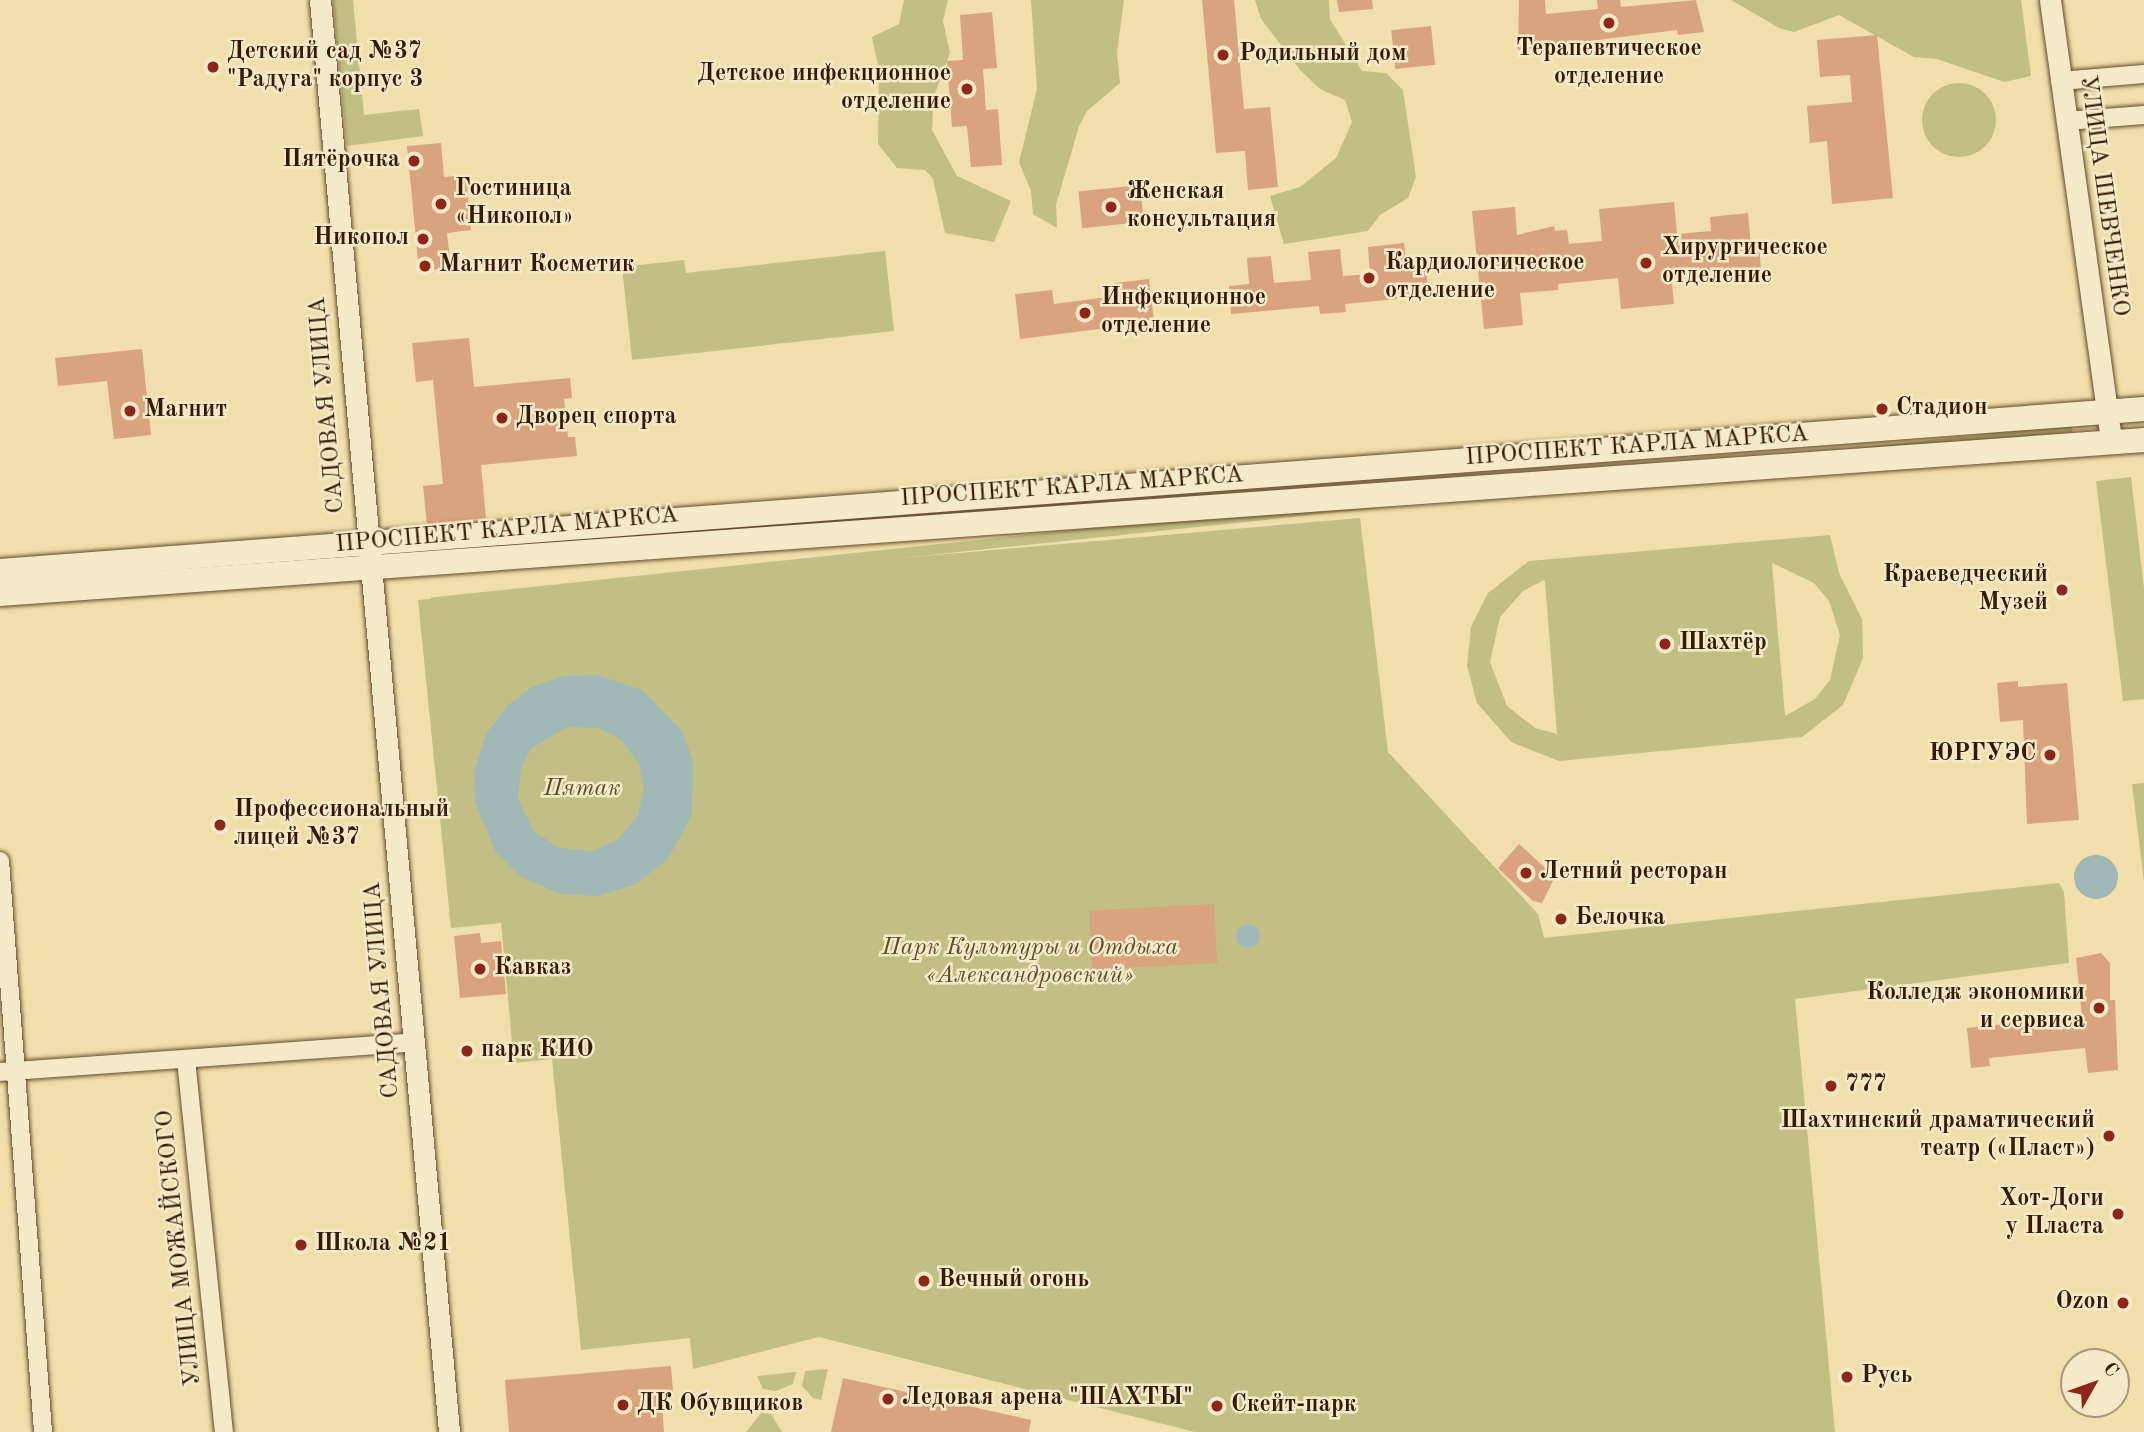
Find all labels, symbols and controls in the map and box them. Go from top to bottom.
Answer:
marker: Терапевтическое отделение [1599,13,1619,33]
place label: Терапевтическое отделение [1516,36,1702,92]
place label: Детский сад №37 "Радуга" корпус 3 [227,39,423,95]
place label: Родильный дом [1239,41,1407,69]
marker: Родильный дом [1213,45,1233,65]
marker: Детский сад №37 "Радуга" корпус 3 [205,59,221,75]
place label: Детское инфекционное отделение [697,61,951,117]
street label: УЛИЦА ШЕВЧЕНКО [2072,74,2134,318]
marker: Детское инфекционное отделение [957,79,977,99]
place label: Пятёрочка [282,147,400,175]
marker: Пятёрочка [406,153,422,169]
place label: Гостиница «Никопол» [455,176,574,232]
place label: Женская консультация [1127,179,1276,235]
marker: Гостиница «Никопол» [433,196,449,212]
marker: Женская консультация [1101,197,1121,217]
place label: Никопол [313,225,409,253]
marker: Никопол [415,231,431,247]
place label: Хирургическое отделение [1662,235,1828,291]
place label: Кардиологическое отделение [1385,250,1585,306]
place label: Магнит Косметик [439,252,634,280]
marker: Хирургическое отделение [1636,253,1656,273]
marker: Магнит Косметик [417,258,433,274]
marker: Кардиологическое отделение [1359,268,1379,288]
place label: Инфекционное отделение [1101,285,1266,341]
street label: САДОВАЯ УЛИЦА [304,295,352,515]
marker: Инфекционное отделение [1075,303,1095,323]
place label: Стадион [1896,395,1987,423]
place label: Магнит [144,397,227,425]
marker: Стадион [1874,401,1890,417]
marker: Магнит [122,403,138,419]
place label: Дворец спорта [516,404,677,432]
marker: Дворец спорта [494,410,510,426]
street label: ПРОСПЕКТ КАРЛА МАРКСА [1464,421,1810,473]
street label: ПРОСПЕКТ КАРЛА МАРКСА [899,462,1245,514]
street label: ПРОСПЕКТ КАРЛА МАРКСА [334,502,680,560]
place label: Краеведческий Музей [1883,562,2048,618]
marker: Краеведческий Музей [2054,582,2070,598]
place label: Шахтёр [1679,630,1767,658]
marker: Шахтёр [1657,636,1673,652]
place label: ЮРГУЭС [1929,741,2036,769]
marker: ЮРГУЭС [2042,747,2058,763]
park label: Пятак [543,776,621,804]
place label: Профессиональный лицей №37 [234,797,449,853]
marker: Профессиональный лицей №37 [212,817,228,833]
place label: Летний ресторан [1540,859,1728,887]
marker: Летний ресторан [1518,865,1534,881]
street label: САДОВАЯ УЛИЦА [359,880,407,1100]
place label: Белочка [1575,905,1665,933]
marker: Белочка [1553,911,1569,927]
park label: Парк Культуры и Отдыха «Александровский» [882,935,1178,991]
place label: Кавказ [494,955,571,983]
marker: Кавказ [472,961,488,977]
place label: Колледж экономики и сервиса [1866,980,2085,1036]
marker: Колледж экономики и сервиса [2091,1000,2107,1016]
place label: парк КИО [481,1037,594,1065]
marker: парк КИО [459,1043,475,1059]
place label: 777 [1845,1072,1887,1100]
marker: 777 [1823,1078,1839,1094]
street label: УЛИЦА МОЖАЙСКОГО [151,1108,209,1388]
place label: Шахтинский драматический театр («Пласт») [1780,1108,2095,1164]
marker: Шахтинский драматический театр («Пласт») [2101,1128,2117,1144]
place label: Хот-Доги у Пласта [1999,1186,2104,1242]
marker: Хот-Доги у Пласта [2110,1206,2126,1222]
place label: Школа №21 [315,1231,451,1259]
marker: Школа №21 [293,1237,309,1253]
place label: Вечный огонь [938,1267,1089,1295]
marker: Вечный огонь [916,1273,932,1289]
place label: Ozon [2055,1289,2109,1317]
marker: Ozon [2115,1295,2131,1311]
north arrow [2060,1348,2130,1418]
text: С [2099,1360,2121,1381]
place label: Русь [1861,1363,1912,1391]
marker: Русь [1839,1369,1855,1385]
place label: Ледовая арена "ШАХТЫ" [902,1385,1193,1413]
place label: ДК Обувщиков [637,1391,803,1419]
marker: Ледовая арена "ШАХТЫ" [880,1391,896,1407]
place label: Скейт-парк [1231,1392,1356,1420]
marker: ДК Обувщиков [615,1397,631,1413]
marker: Скейт-парк [1209,1398,1225,1414]

